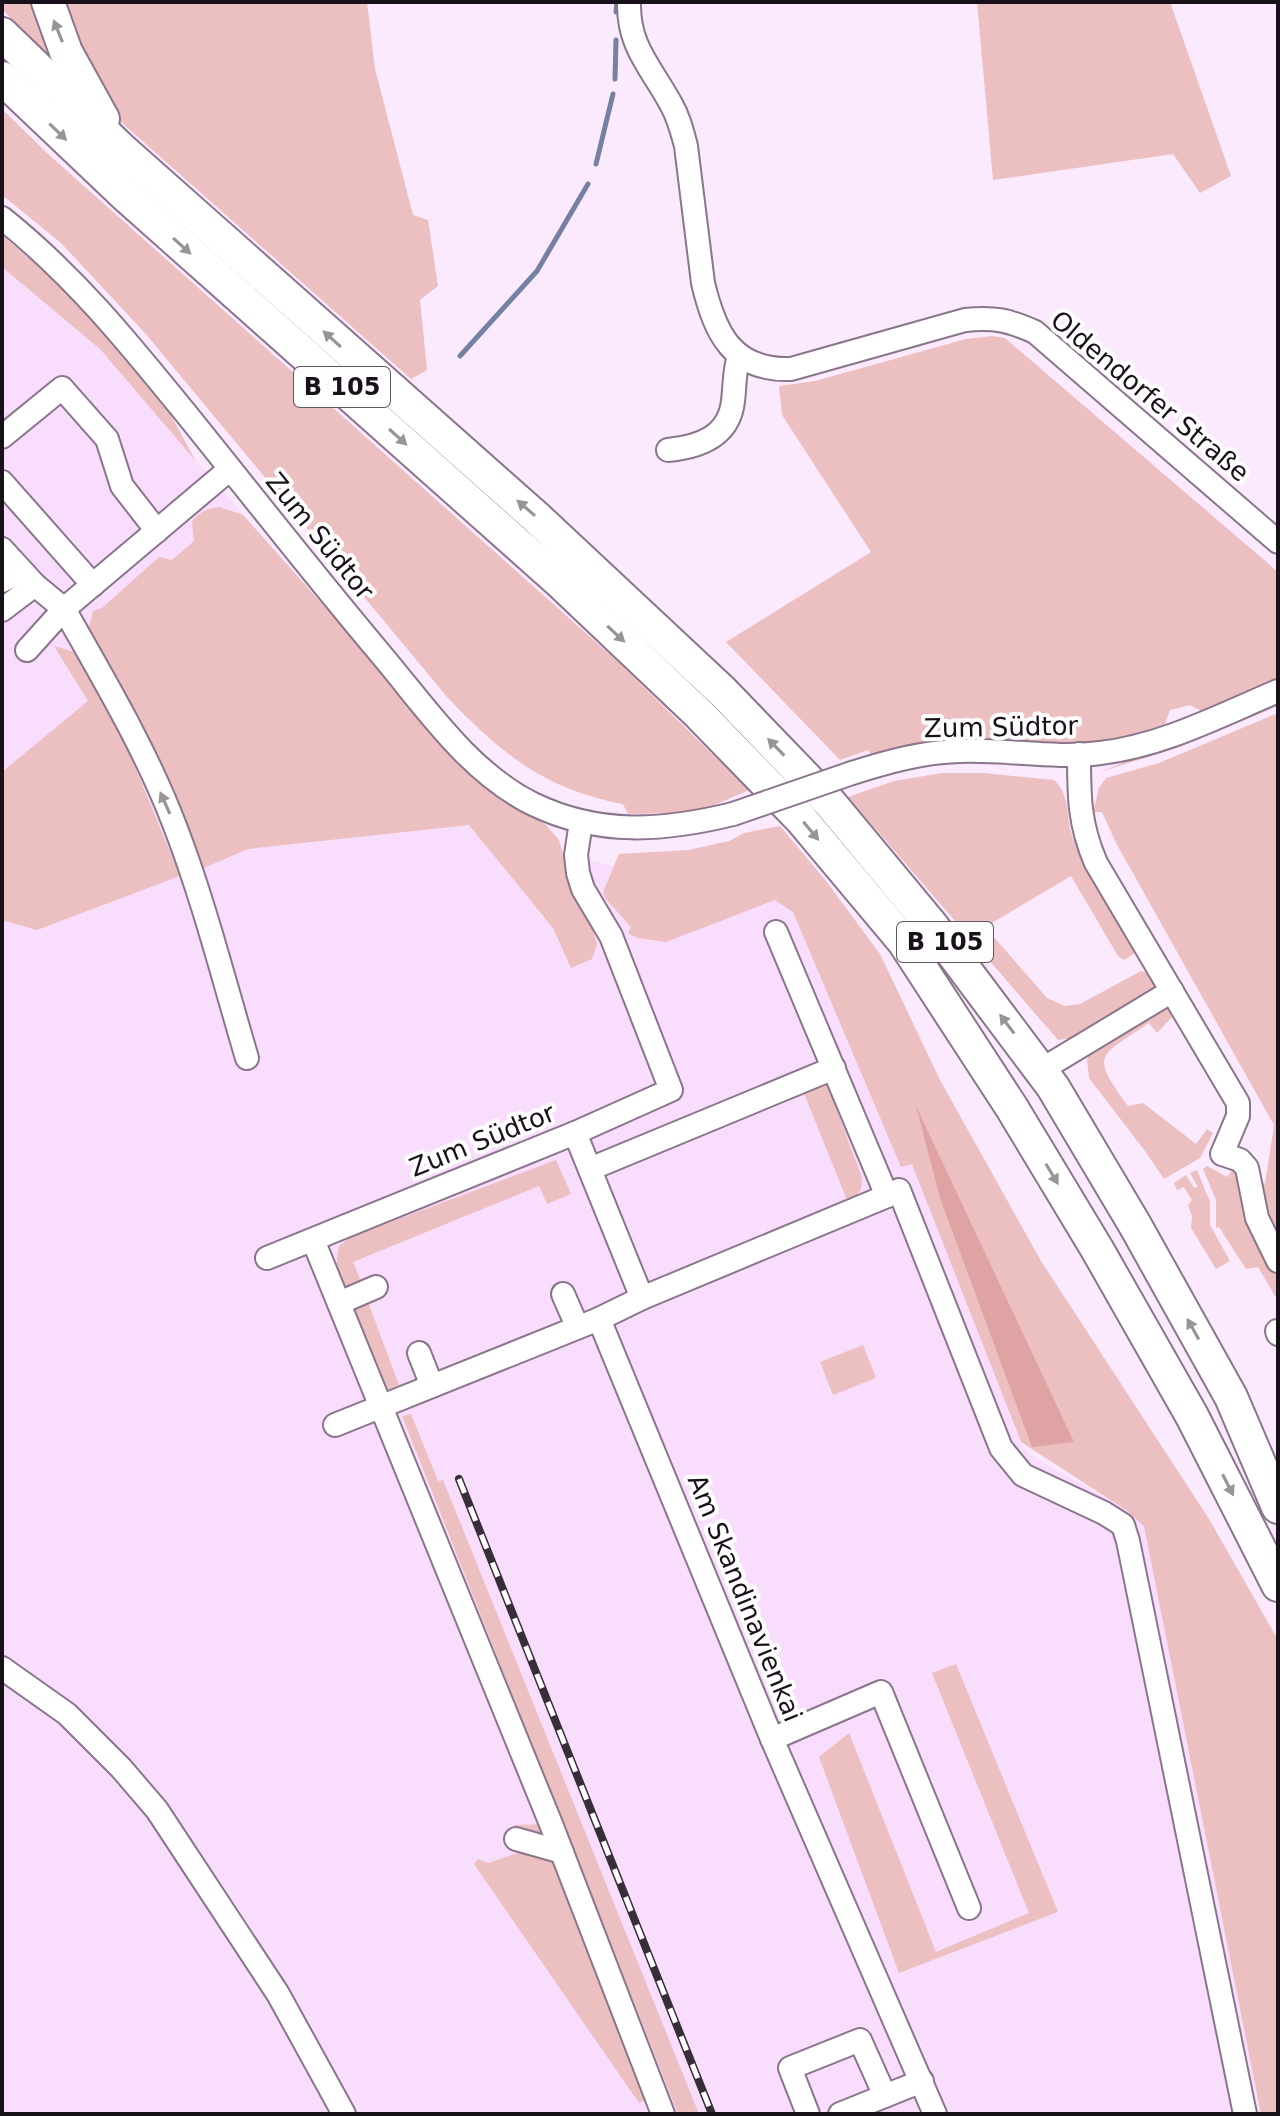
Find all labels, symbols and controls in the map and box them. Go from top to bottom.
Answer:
one-way arrow [51,19,64,43]
one-way arrow [48,123,67,141]
one-way arrow [172,237,192,254]
street label: Oldendorfer Straße [1045,304,1255,488]
one-way arrow [323,331,343,348]
road number: B 105 [294,367,390,407]
one-way arrow [387,428,407,445]
street label: Zum Südtor [260,467,380,606]
one-way arrow [516,499,535,517]
one-way arrow [606,625,625,643]
street label: Zum Südtor [924,711,1079,743]
one-way arrow [767,738,786,757]
one-way arrow [158,791,171,814]
one-way arrow [802,821,819,841]
road number: B 105 [897,922,993,962]
one-way arrow [999,1014,1015,1034]
street label: Zum Südtor [405,1097,559,1183]
one-way arrow [1045,1163,1059,1185]
one-way arrow [1186,1318,1200,1340]
street label: Am Skandinavienkai [682,1470,808,1726]
one-way arrow [1221,1474,1234,1497]

